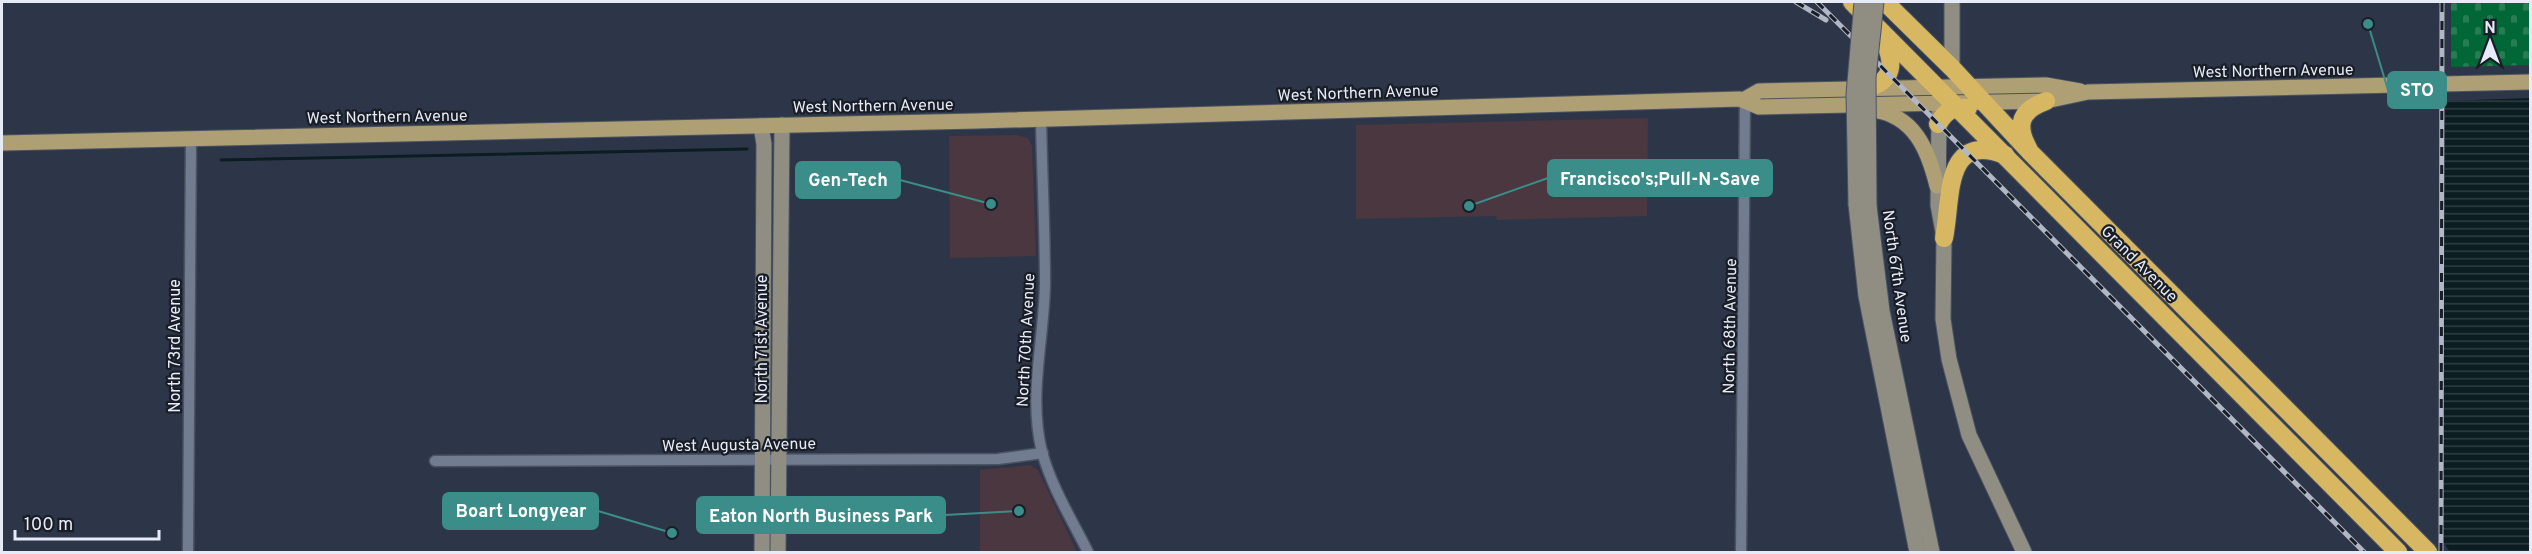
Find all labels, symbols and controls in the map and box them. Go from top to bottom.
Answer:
north arrow [2460,12,2520,72]
text: N [2484,19,2496,39]
street label: West Northern Avenue [2192,61,2354,83]
callout: STO [2388,72,2446,108]
text: STO [2400,80,2434,103]
street label: West Northern Avenue [1277,81,1439,107]
street label: West Northern Avenue [792,96,954,118]
street label: West Northern Avenue [306,107,468,129]
callout: Francisco's;Pull-N-Save [1548,160,1772,196]
callout: Gen-Tech [796,162,900,198]
text: Francisco's;Pull-N-Save [1560,169,1760,192]
text: Gen-Tech [808,170,888,193]
street label: North 67th Avenue [1877,209,1915,344]
street label: Grand Avenue [2096,222,2181,307]
street label: North 68th Avenue [1720,258,1742,394]
street label: North 70th Avenue [1014,273,1040,408]
street label: North 71st Avenue [753,275,773,403]
street label: North 73rd Avenue [166,279,186,413]
street label: West Augusta Avenue [662,435,816,457]
callout: Boart Longyear [443,493,598,529]
callout: Eaton North Business Park [697,497,945,533]
text: Boart Longyear [455,501,587,524]
scale bar [15,503,159,541]
text: Eaton North Business Park [709,506,933,529]
text: 100 m [24,514,73,537]

